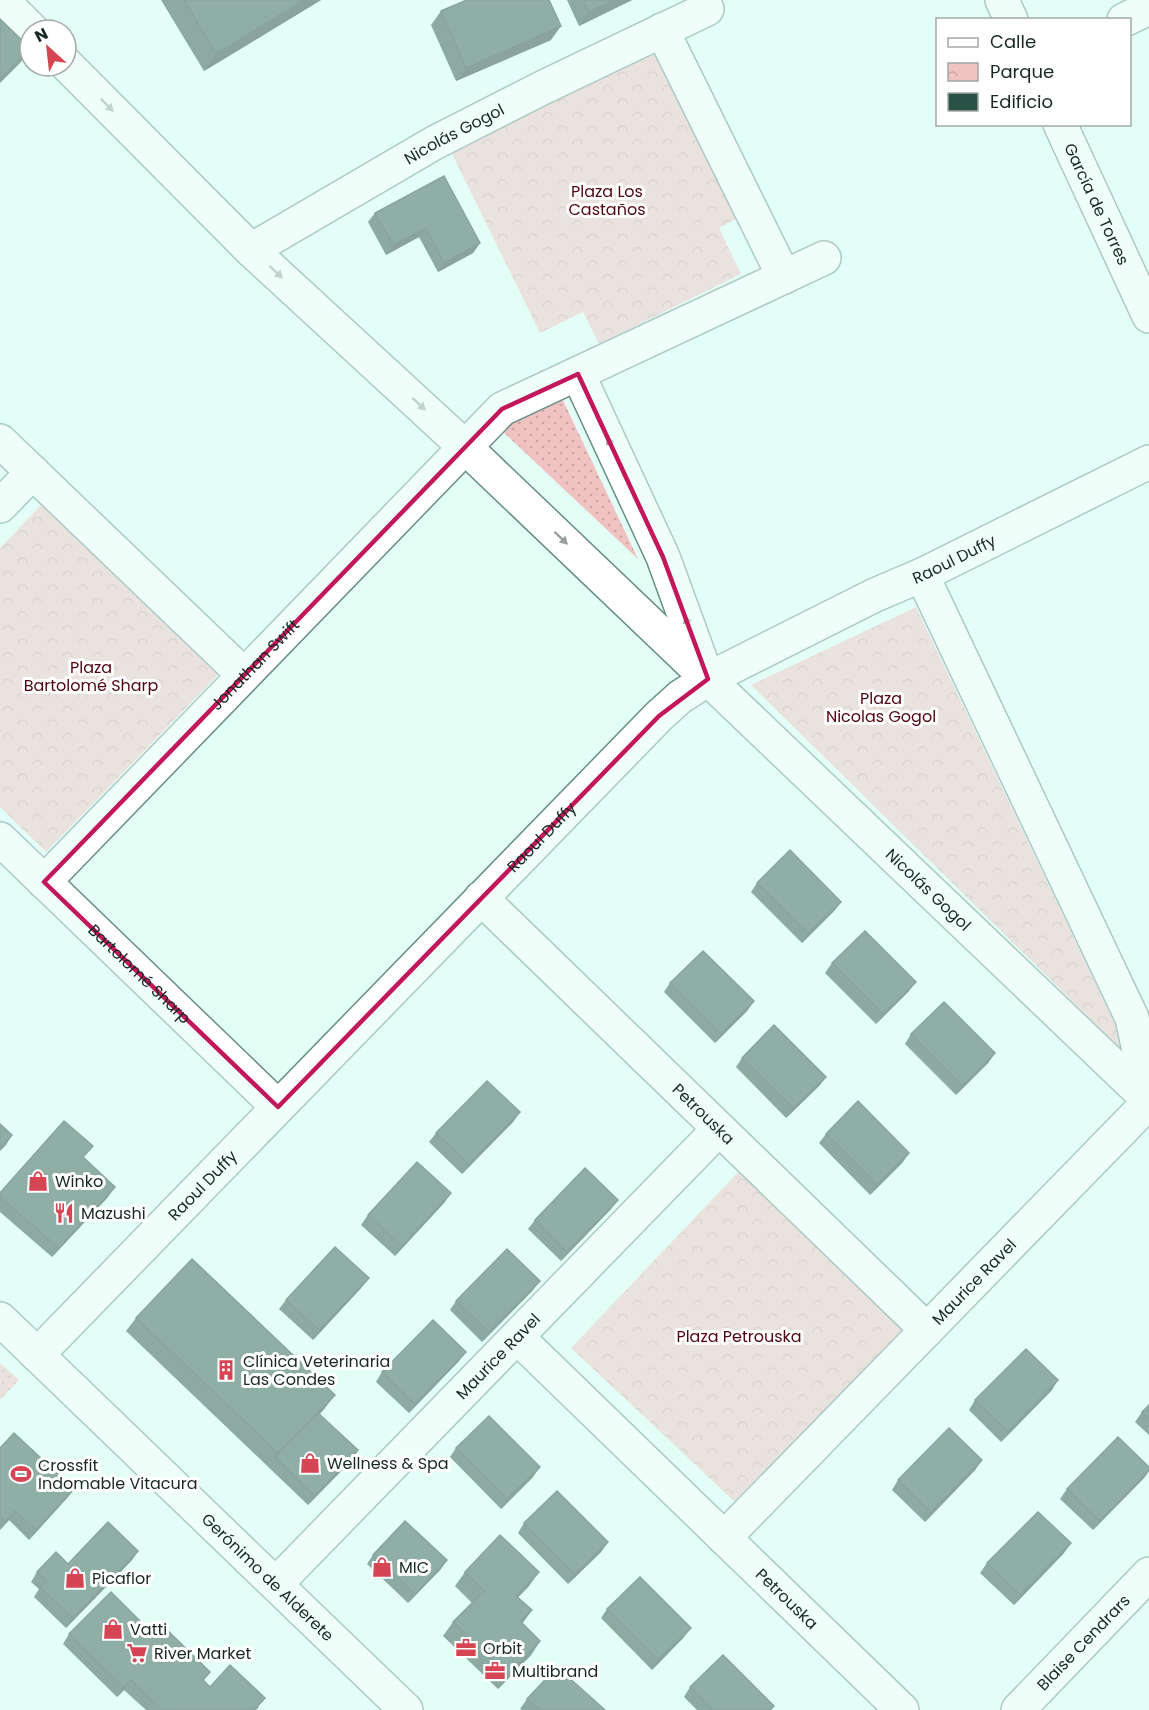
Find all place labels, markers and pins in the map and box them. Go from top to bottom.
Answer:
shop icon: Winko [26,1169,50,1193]
place label: Winko [55,1170,103,1193]
restaurant icon: Mazushi [52,1201,76,1225]
place label: Mazushi [81,1202,146,1225]
place label: Clínica Veterinaria Las Condes [243,1350,390,1391]
building icon: Clínica Veterinaria Las Condes [214,1358,238,1382]
shop icon: Wellness & Spa [298,1451,322,1475]
place label: Wellness & Spa [327,1452,449,1475]
place label: Crossfit Indomable Vitacura [38,1454,198,1495]
sports icon: Crossfit Indomable Vitacura [9,1462,33,1486]
shop icon: MIC [370,1555,394,1579]
place label: MIC [399,1556,429,1579]
shop icon: Picaflor [63,1566,87,1590]
place label: Picaflor [92,1567,151,1590]
shop icon: Vatti [101,1617,125,1641]
place label: Vatti [130,1618,167,1641]
office icon: Orbit [454,1636,478,1660]
place label: Orbit [483,1637,522,1660]
supermarket icon: River Market [125,1641,149,1665]
place label: River Market [154,1642,252,1665]
office icon: Multibrand [483,1659,507,1683]
place label: Multibrand [512,1660,598,1683]

